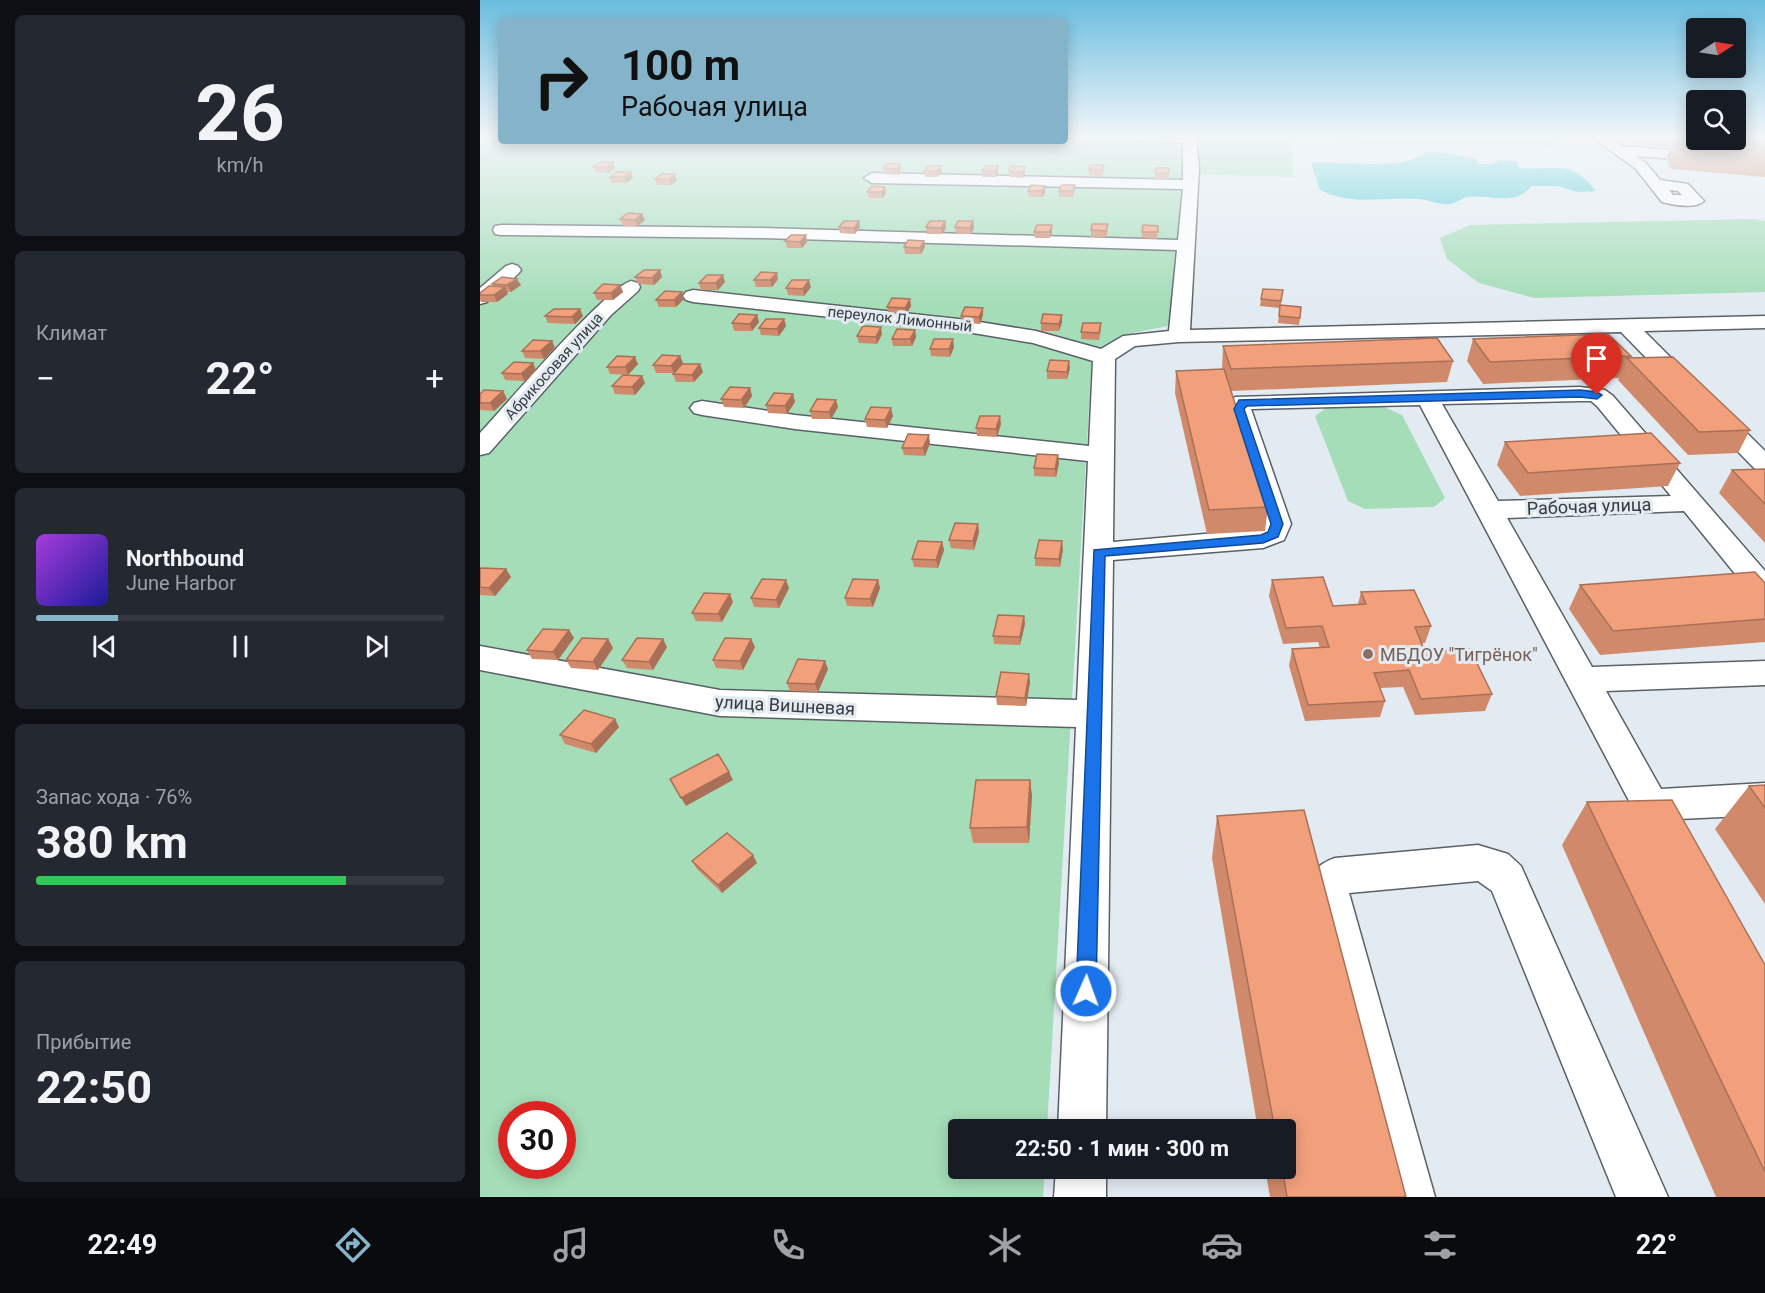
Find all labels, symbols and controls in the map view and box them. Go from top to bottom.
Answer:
north arrow [1686,18,1746,78]
map controls [1686,18,1746,150]
text: 100 m [621,41,740,90]
icon: right [522,42,600,120]
text: 26 [195,68,285,159]
button: search [1686,90,1746,150]
text: Рабочая улица [621,91,808,123]
text: km/h [217,153,263,177]
street label: переулок Лимонный [827,302,973,336]
street label: Абрикосовая улица [501,309,607,423]
text: Климат [36,321,107,345]
pin [1571,333,1622,395]
icon: arrive [1580,342,1613,375]
text: 22° [205,352,275,405]
text: − [36,359,55,398]
text: + [425,359,444,398]
street label: Рабочая улица [1526,493,1652,519]
text: Northbound [126,546,244,571]
text: June Harbor [126,571,236,595]
icon: previous [88,630,121,663]
icon: pause [224,630,257,663]
icon: next [360,630,393,663]
place label: МБДОУ "Тигрёнок" [1380,644,1538,665]
marker: МБДОУ "Тигрёнок" [1361,647,1375,661]
street label: улица Вишневая [715,691,855,719]
text: Запас хода · 76% [36,785,192,809]
text: 380 km [36,816,188,869]
position arrow [1054,959,1118,1023]
text: Прибытие [36,1030,131,1054]
text: 22:50 [36,1061,152,1114]
speed limit sign: 30 [498,1101,576,1179]
text: 22:50 · 1 мин · 300 m [1015,1136,1229,1161]
icon: directions [332,1224,374,1266]
icon: music [550,1224,592,1266]
icon: phone [767,1224,809,1266]
icon: climate [984,1224,1026,1266]
icon: car [1201,1224,1243,1266]
icon: filters [1419,1224,1461,1266]
text: 22:49 [88,1229,157,1261]
text: 22° [1636,1229,1677,1261]

